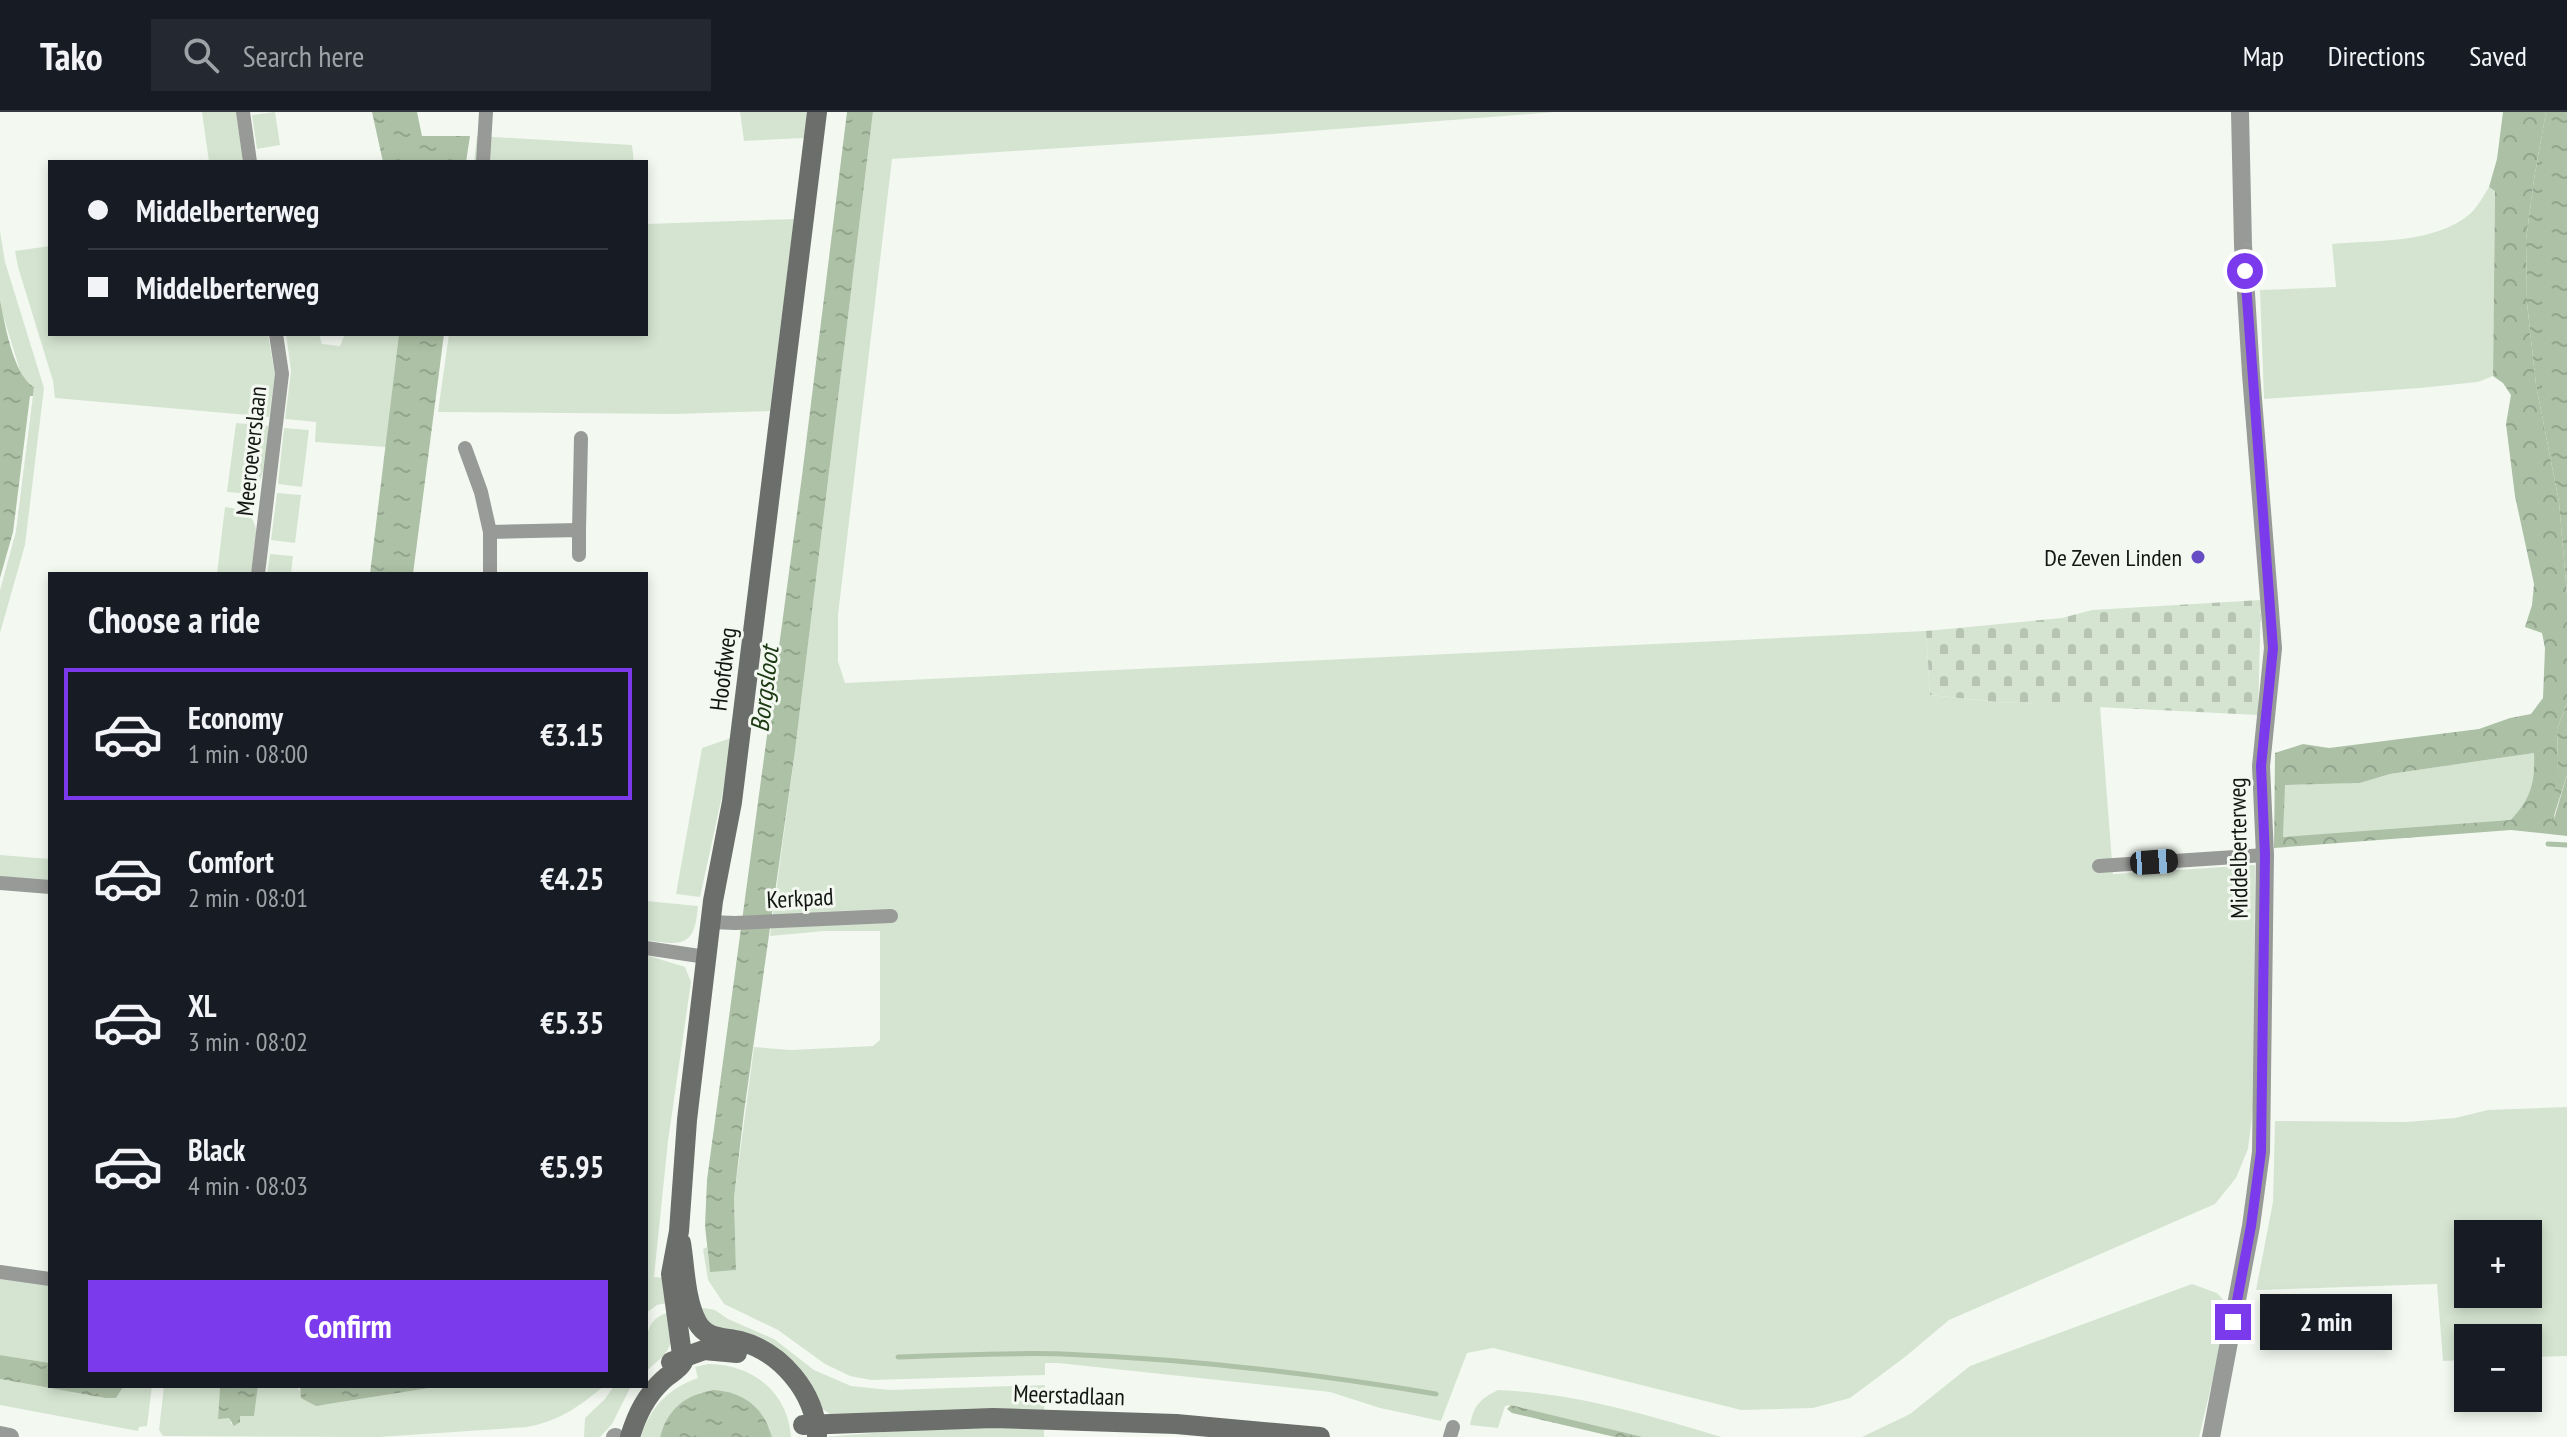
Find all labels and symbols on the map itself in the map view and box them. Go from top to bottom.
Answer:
route start [2227,253,2263,289]
street label: Meeroeverslaan [229,384,273,518]
place label: De Zeven Linden [2044,542,2182,573]
marker: De Zeven Linden [2189,548,2207,566]
street label: Hoofdweg [702,625,744,713]
water label: Borgsloot [742,641,786,734]
street label: Middelberterweg [2221,777,2255,919]
car [2129,848,2179,876]
street label: Kerkpad [766,881,834,915]
callout: 2 min [2261,1294,2393,1350]
route end [2215,1304,2251,1340]
street label: Meerstadlaan [1013,1378,1125,1412]

